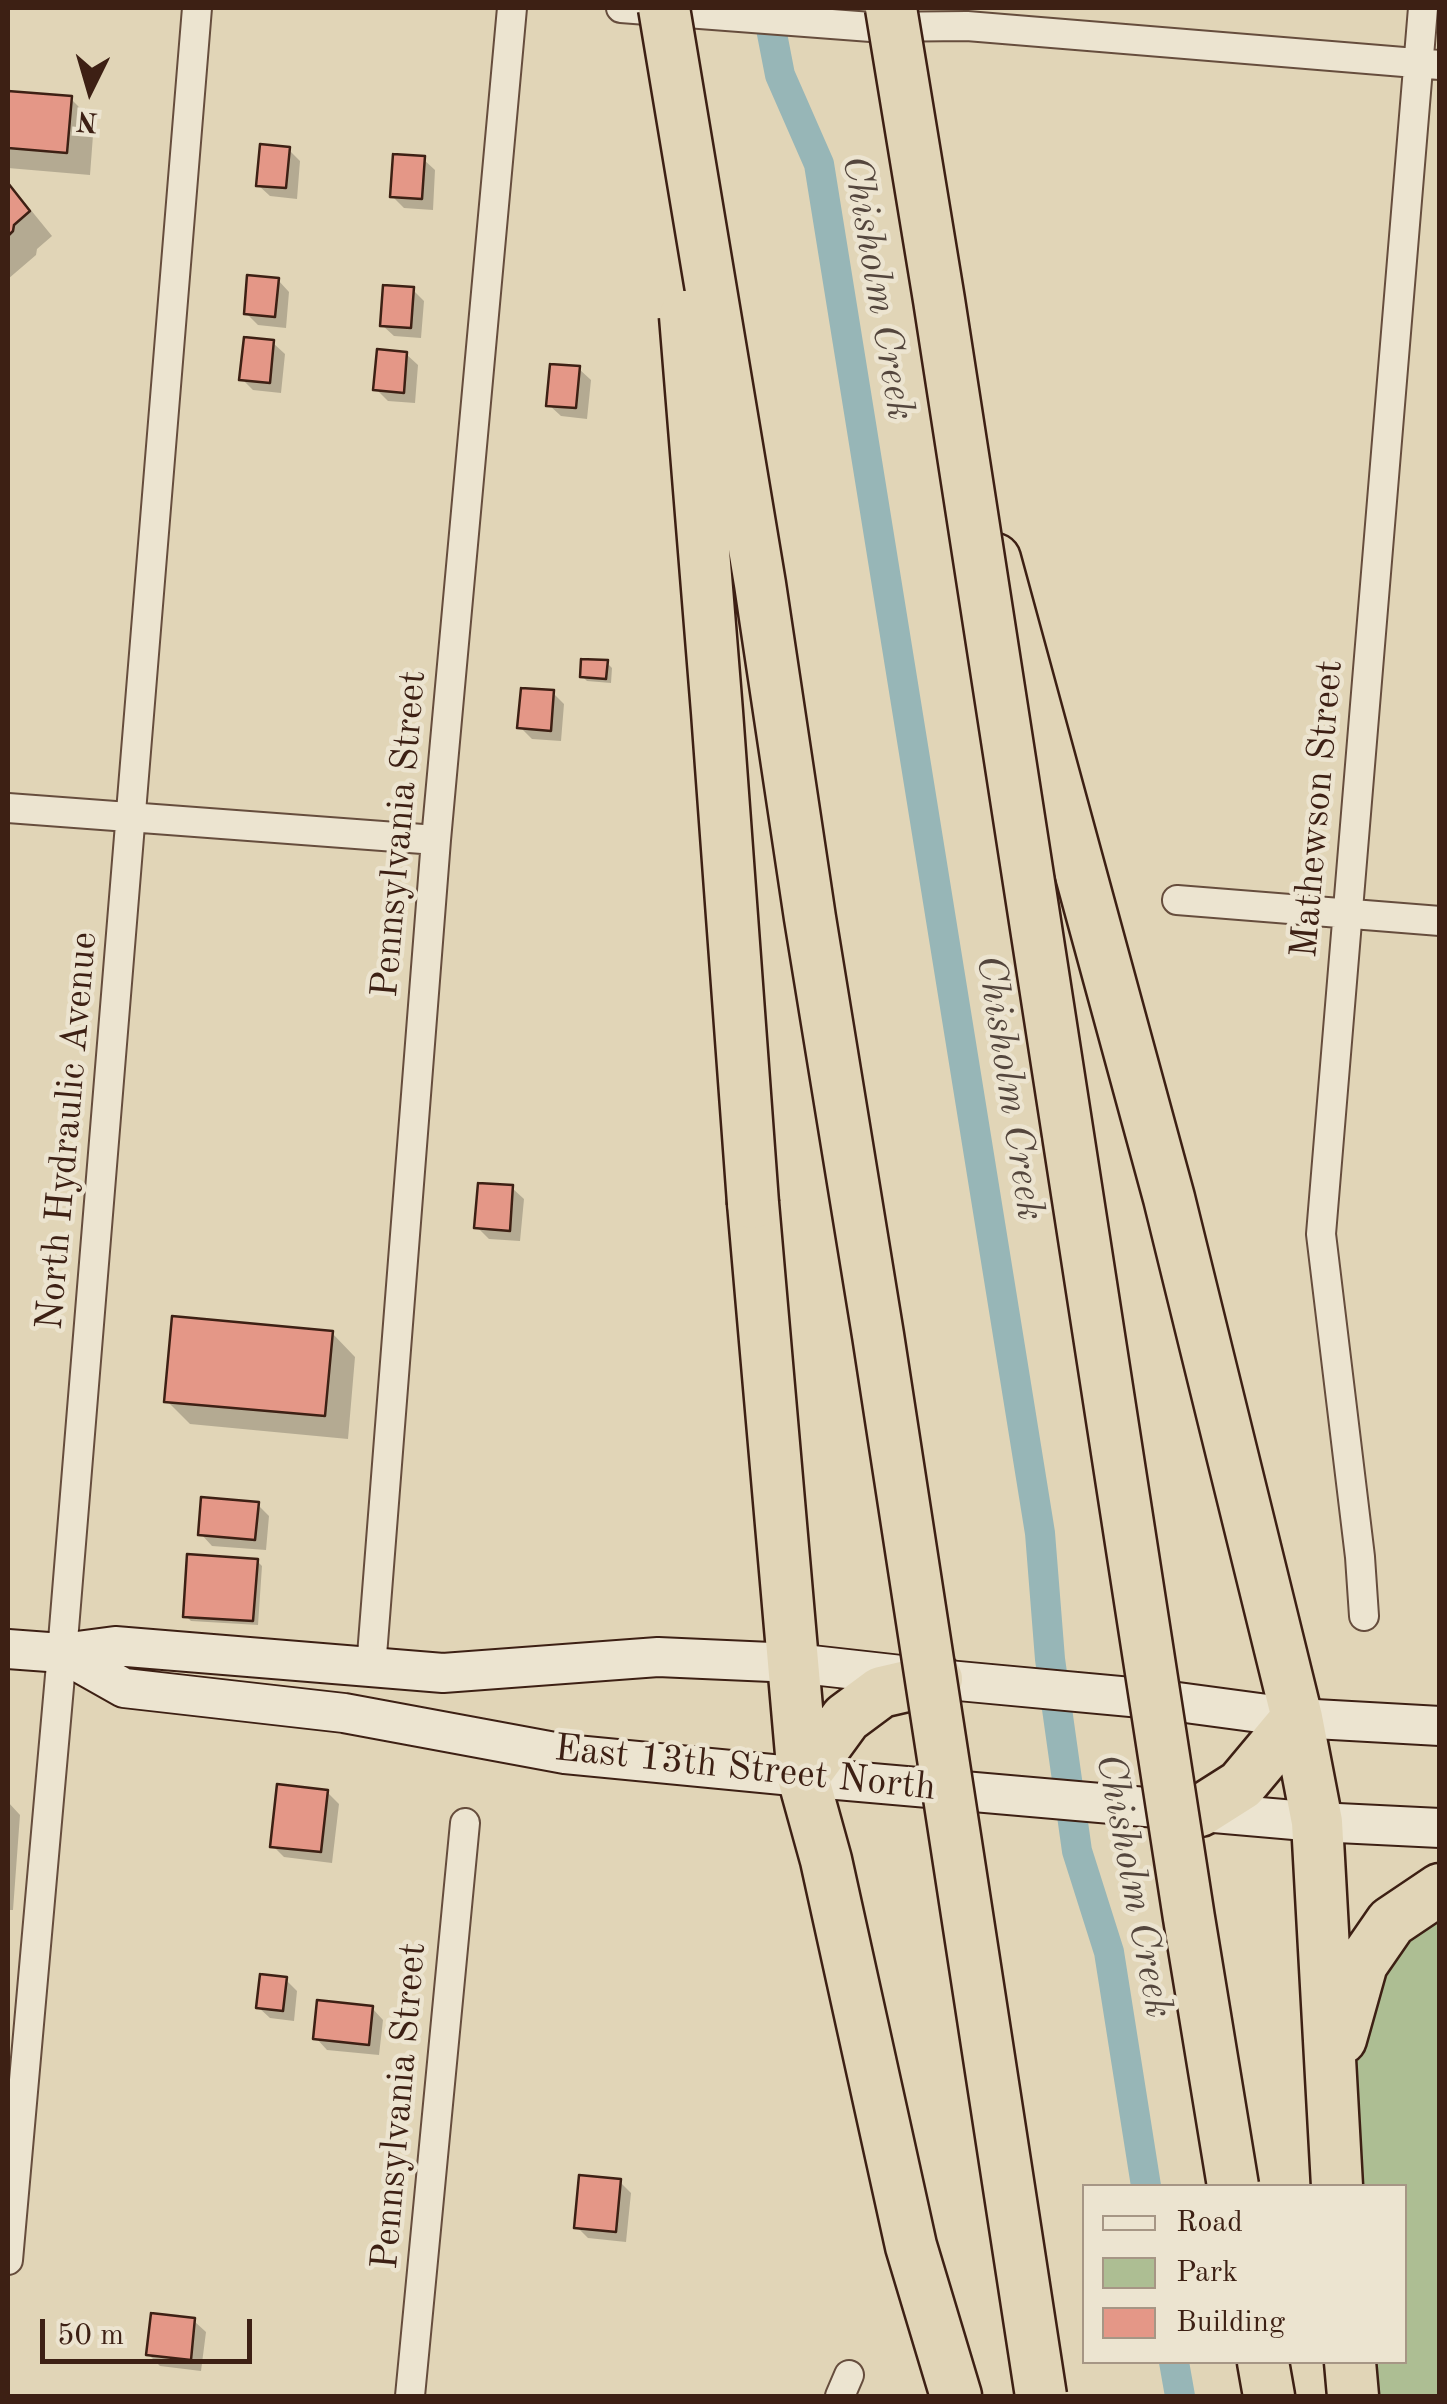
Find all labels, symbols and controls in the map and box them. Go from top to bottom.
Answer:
north arrow [40,40,140,140]
text: N [76,105,99,135]
water label: Chisholm Creek [830,152,924,424]
street label: Mathewson Street [1282,658,1354,960]
street label: Pennsylvania Street [363,669,437,999]
street label: North Hydraulic Avenue [28,930,108,1332]
water label: Chisholm Creek [964,952,1054,1224]
street label: East 13th Street North [552,1726,938,1812]
water label: Chisholm Creek [1084,1750,1182,2022]
street label: Pennsylvania Street [363,1941,437,2271]
legend [1082,2184,1407,2364]
text: Road [1176,2208,1243,2238]
text: Park [1176,2258,1238,2288]
scale bar [45,2299,258,2361]
text: Building [1176,2308,1285,2338]
text: 50 m [57,2321,124,2351]

